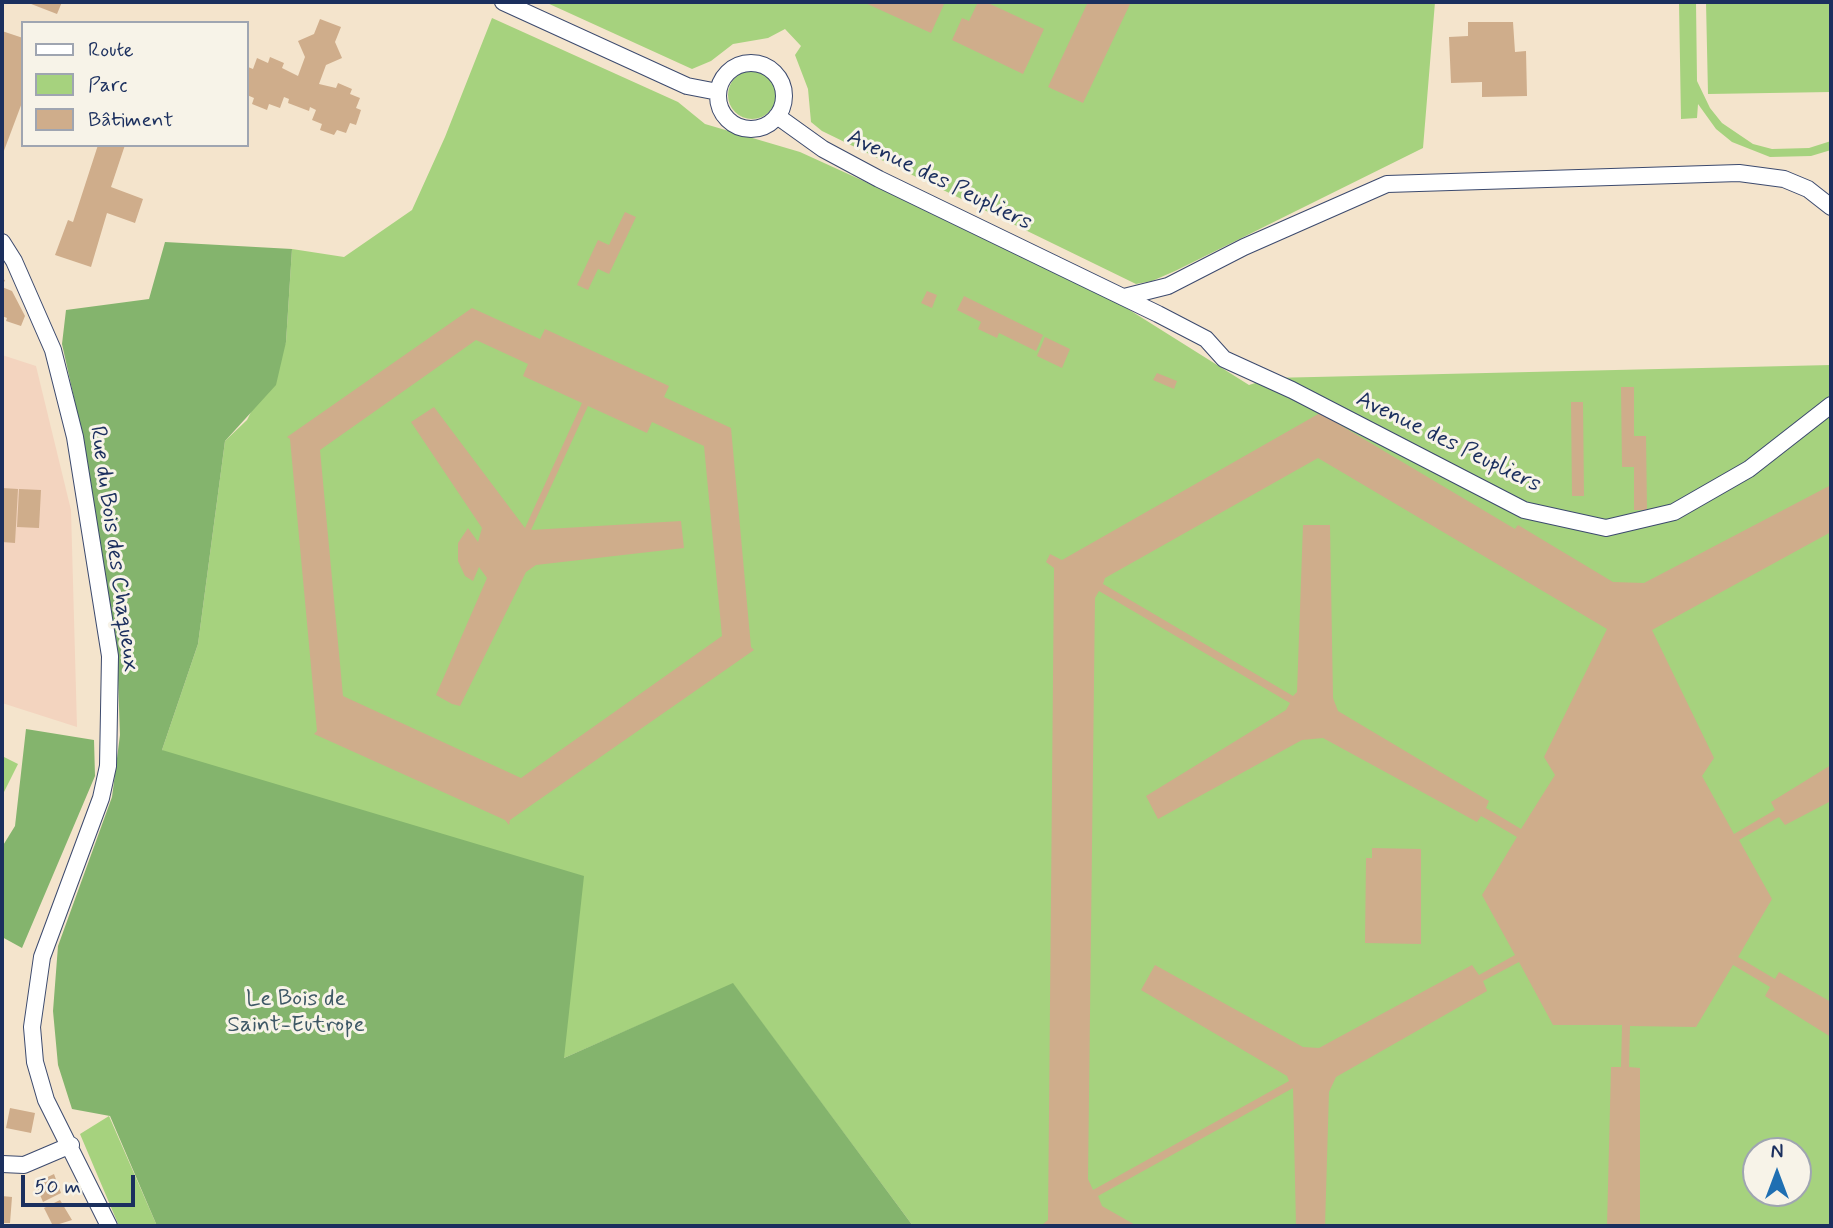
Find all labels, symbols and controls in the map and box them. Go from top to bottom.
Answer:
legend [21,21,248,147]
text: Route [88,36,134,64]
text: Parc [88,71,128,99]
text: Bâtiment [88,106,173,134]
street label: Avenue des Peupliers [842,124,1036,238]
street label: Avenue des Peupliers [1351,386,1545,500]
street label: Rue du Bois des Chaqueux [82,424,144,674]
park label: Le Bois de Saint-Eutrope [227,986,365,1040]
north arrow [1742,1137,1812,1207]
text: N [1771,1140,1783,1165]
scale bar [24,1162,138,1206]
text: 50 m [34,1173,81,1201]

